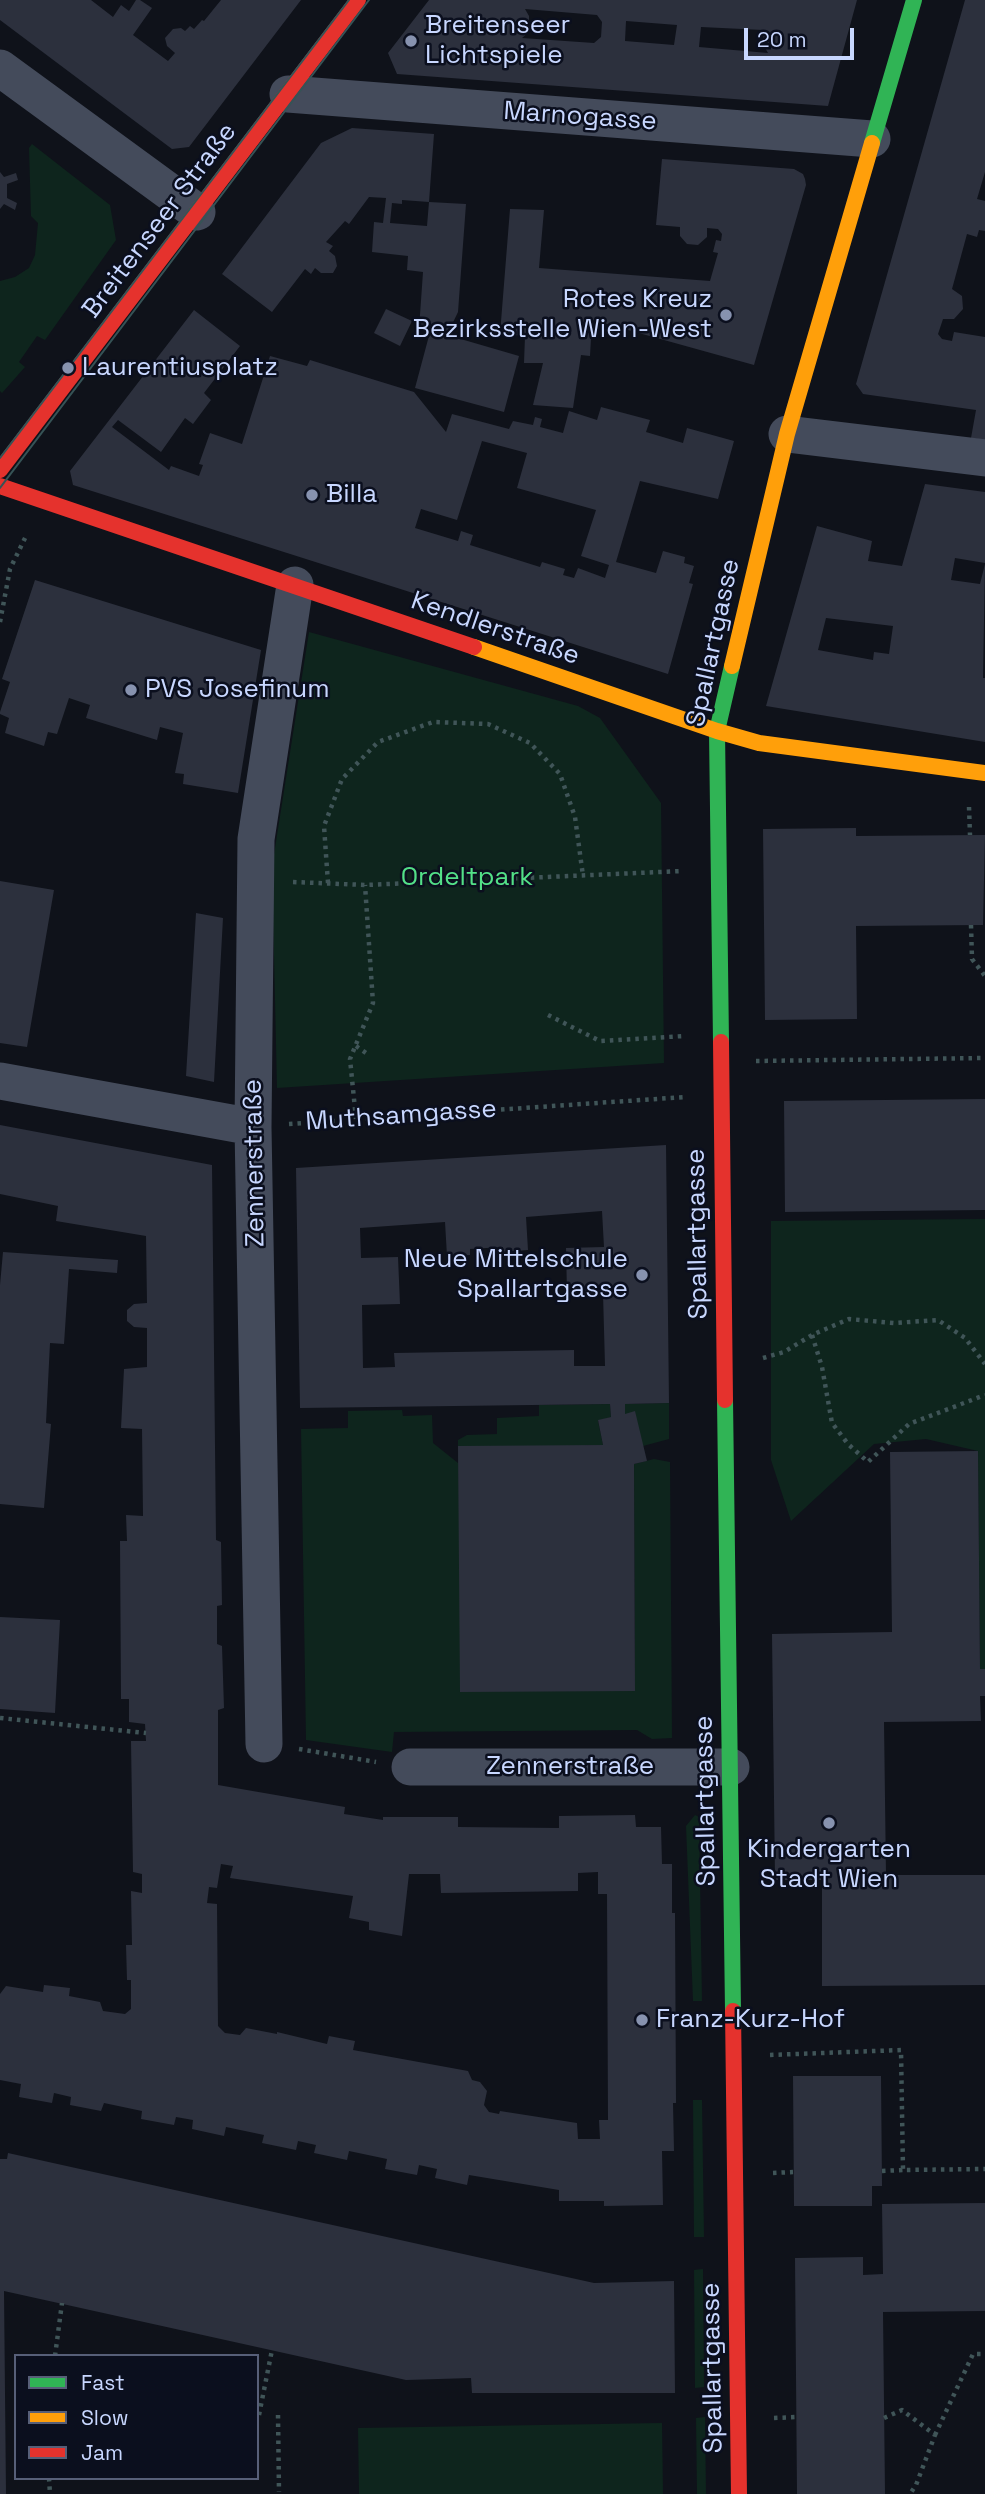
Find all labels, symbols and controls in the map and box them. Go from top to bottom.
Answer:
place label: Breitenseer Lichtspiele [425,10,570,72]
scale bar [747,14,857,58]
text: 20 m [757,26,807,53]
marker: Breitenseer Lichtspiele [403,33,419,49]
street label: Marnogasse [502,96,658,138]
street label: Breitenseer Straße [77,117,243,325]
place label: Rotes Kreuz Bezirksstelle Wien-West [413,284,712,346]
marker: Rotes Kreuz Bezirksstelle Wien-West [718,307,734,323]
place label: Laurentiusplatz [82,352,278,384]
marker: Laurentiusplatz [60,360,76,376]
place label: Billa [326,479,377,511]
marker: Billa [304,487,320,503]
street label: Spallartgasse [681,556,747,730]
street label: Kendlerstraße [407,586,583,672]
place label: PVS Josefinum [145,674,330,706]
marker: PVS Josefinum [123,682,139,698]
park label: Ordeltpark [401,862,533,894]
street label: Zennerstraße [238,1079,272,1247]
street label: Muthsamgasse [304,1094,498,1138]
street label: Spallartgasse [681,1148,715,1320]
place label: Neue Mittelschule Spallartgasse [404,1244,628,1306]
marker: Neue Mittelschule Spallartgasse [634,1267,650,1283]
street label: Spallartgasse [689,1715,723,1887]
street label: Zennerstraße [486,1751,654,1783]
marker: Kindergarten Stadt Wien [821,1815,837,1831]
place label: Kindergarten Stadt Wien [747,1834,911,1896]
place label: Franz-Kurz-Hof [656,2004,845,2036]
marker: Franz-Kurz-Hof [634,2012,650,2028]
street label: Spallartgasse [696,2282,730,2454]
legend [14,2354,259,2480]
text: Fast [81,2369,125,2396]
text: Slow [81,2404,129,2431]
text: Jam [81,2439,123,2466]

